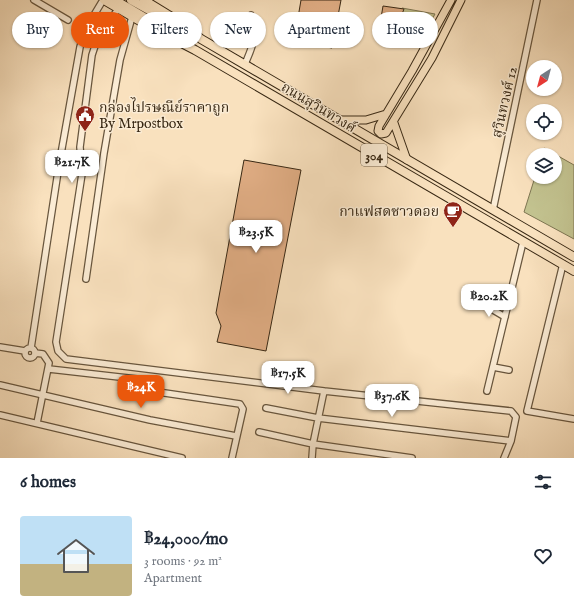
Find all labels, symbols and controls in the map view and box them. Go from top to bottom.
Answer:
chip: Buy [12,12,63,48]
chip: Rent [71,12,129,48]
chip: Filters [137,12,202,48]
chip: New [210,12,266,48]
chip: Apartment [274,12,364,48]
chip: House [372,12,438,48]
north arrow [526,60,562,96]
map controls [526,60,562,184]
street label: สุวินทวงศ์ 12 [487,64,522,140]
street label: ถนนสุวินทวงศ์ [278,78,360,137]
place label: กล่องไปรษณีย์ราคาถูก By Mrpostbox [99,97,229,133]
public building icon: กล่องไปรษณีย์ราคาถูก By Mrpostbox [74,104,96,132]
button: locate [526,104,562,140]
road number: 304 [361,144,387,166]
button: layers [526,148,562,184]
pin: ฿21.7K [39,150,105,184]
text: ฿21.7K [54,154,90,171]
cafe icon: กาแฟสดชาวดอย [442,200,464,228]
place label: กาแฟสดชาวดอย [339,203,439,221]
pin: ฿23.5K [223,220,289,254]
text: ฿23.5K [238,224,274,241]
pin: ฿20.2K [456,284,522,318]
text: ฿20.2K [470,288,508,305]
pin: ฿17.5K [255,361,321,395]
text: ฿17.5K [270,365,306,382]
pin: ฿24K [117,375,165,409]
text: ฿24K [126,379,156,396]
pin: ฿37.6K [359,384,425,418]
text: ฿37.6K [374,388,410,405]
icon: filters [532,471,554,493]
text: 6 homes [20,472,76,493]
text: ฿24,000/mo [144,529,228,550]
icon: home [52,532,100,580]
icon: heart [532,545,554,567]
text: 3 rooms · 92 m² [144,553,222,570]
text: Apartment [144,570,202,587]

